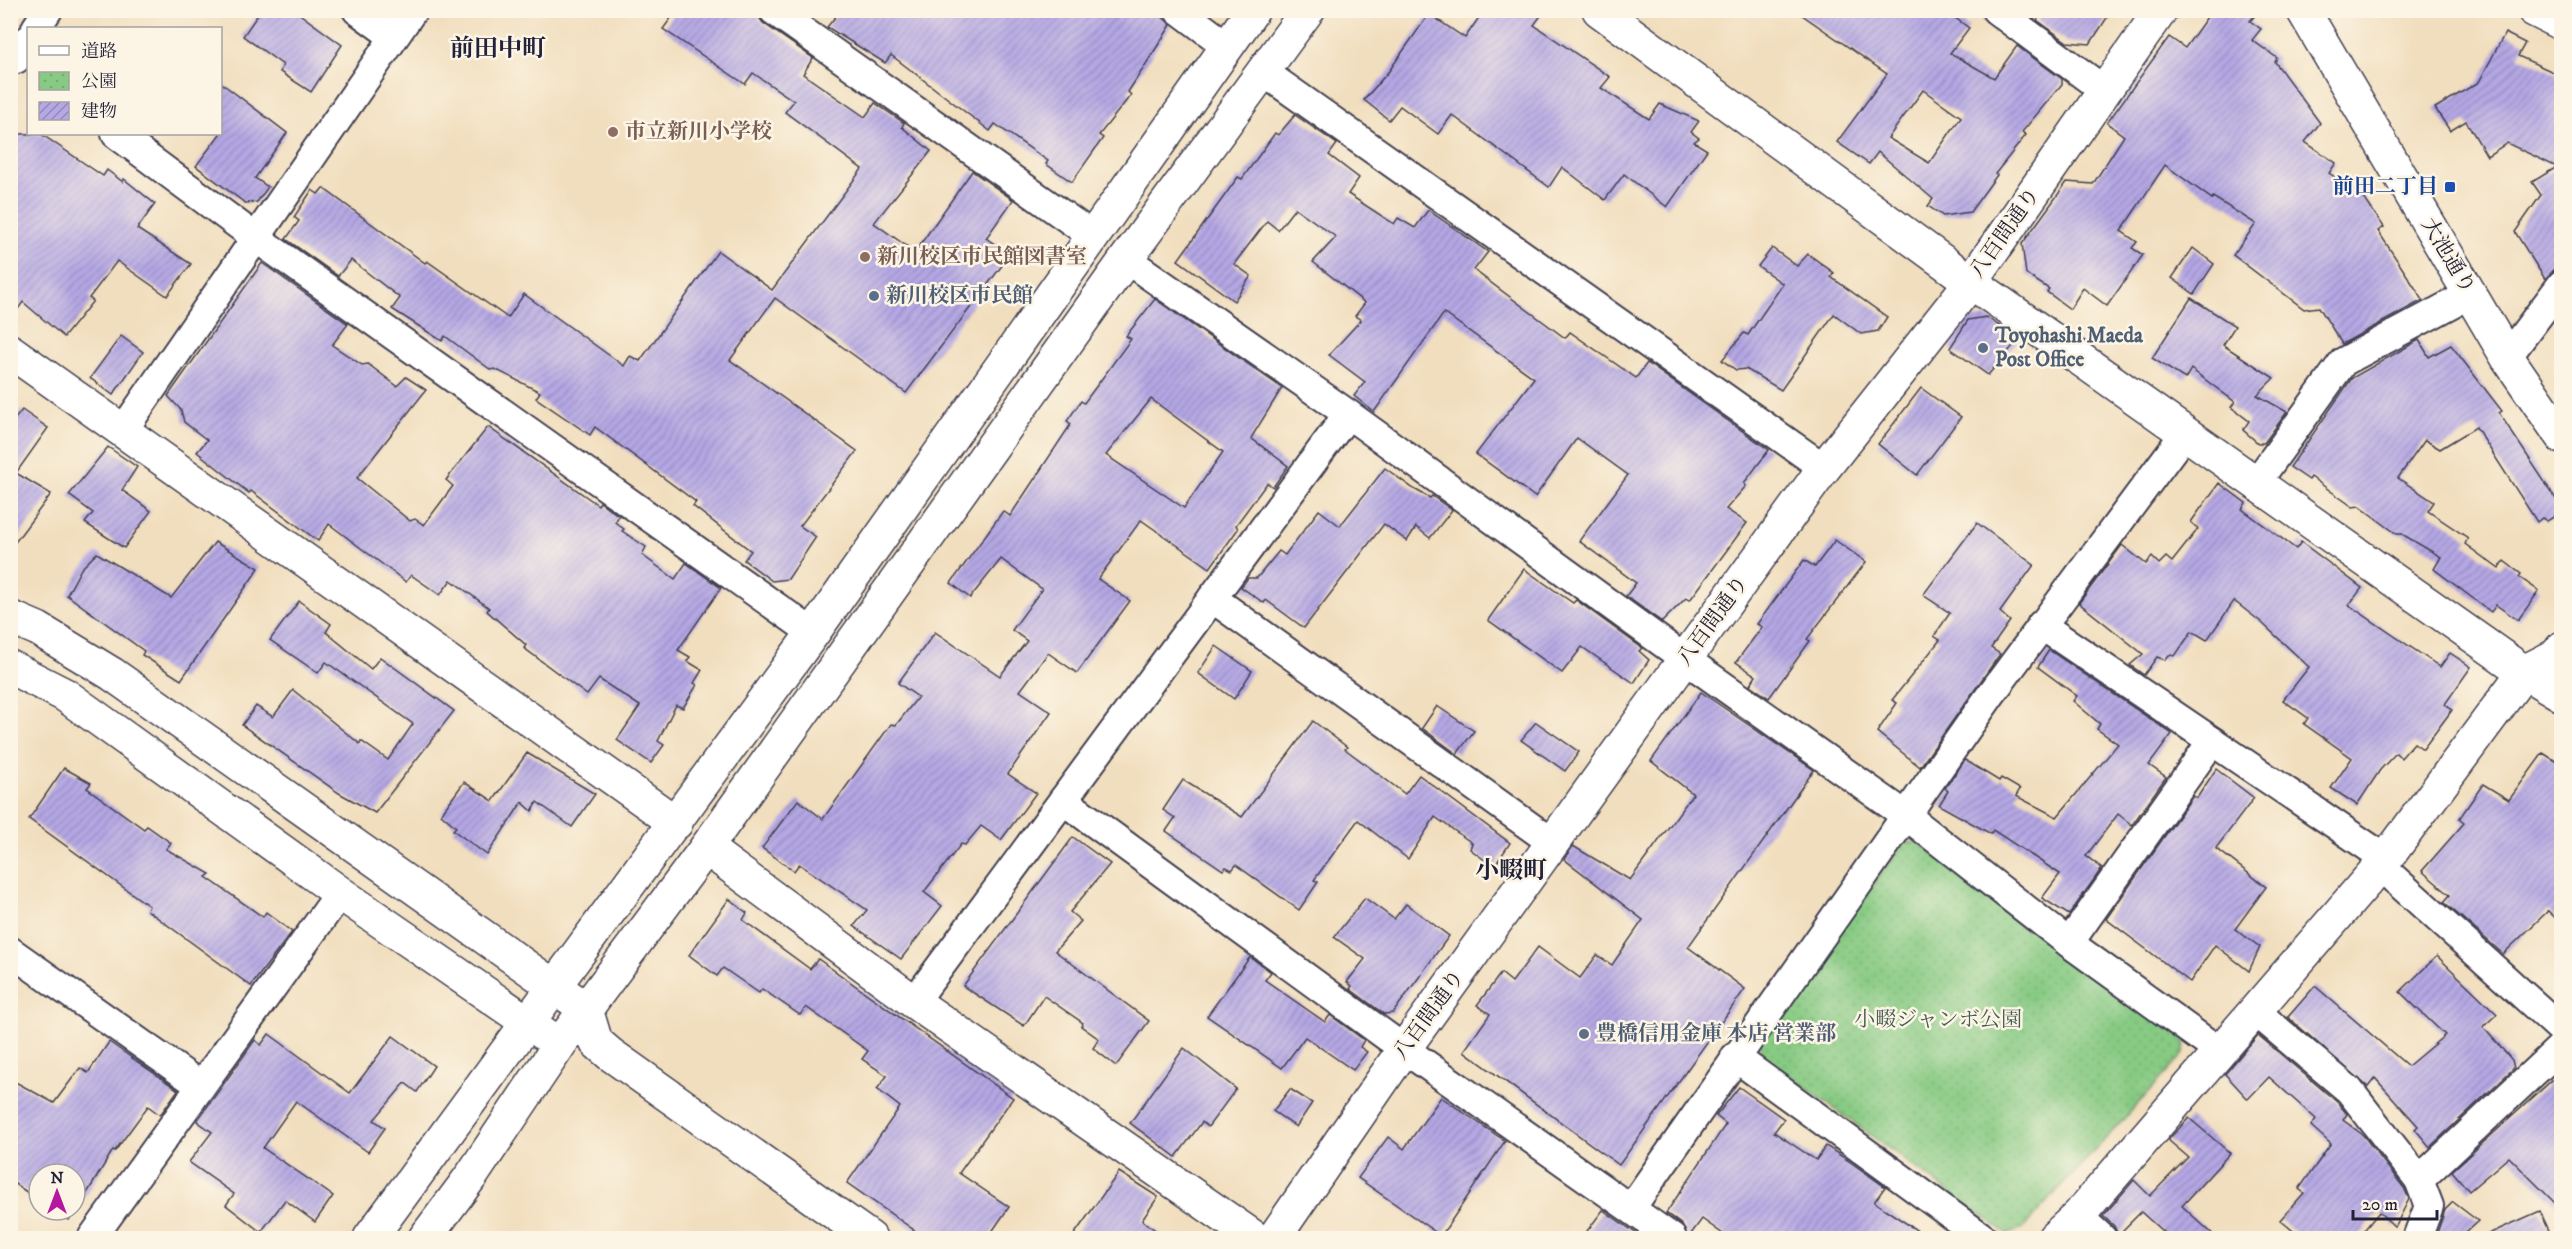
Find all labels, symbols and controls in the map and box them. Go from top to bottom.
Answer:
legend [27,27,222,135]
district label: 前田中町 [450,34,546,64]
text: 道路 [81,41,117,63]
text: 公園 [81,71,117,93]
text: 建物 [81,101,117,123]
place label: 市立新川小学校 [625,119,772,145]
marker: 市立新川小学校 [606,125,620,139]
place label: 前田二丁目 [2333,174,2438,200]
marker: 前田二丁目 [2443,180,2457,194]
street label: 八百間通り [1964,183,2046,283]
street label: 大池通り [2415,213,2481,299]
place label: 新川校区市民館図書室 [877,244,1087,270]
marker: 新川校区市民館図書室 [858,250,872,264]
place label: 新川校区市民館 [886,283,1033,309]
marker: 新川校区市民館 [867,289,881,303]
place label: Toyohashi Maeda Post Office [1994,323,2144,373]
marker: Toyohashi Maeda Post Office [1976,341,1990,355]
street label: 八百間通り [1672,571,1754,671]
district label: 小畷町 [1475,856,1547,886]
street label: 八百間通り [1388,965,1470,1065]
park label: 小畷ジャンボ公園 [1854,1007,2022,1033]
place label: 豊橋信用金庫 本店 営業部 [1596,1021,1836,1047]
marker: 豊橋信用金庫 本店 営業部 [1577,1027,1591,1041]
north arrow [27,1162,87,1222]
text: N [50,1168,64,1188]
scale bar [2353,1183,2437,1221]
text: 20 m [2362,1194,2398,1216]

